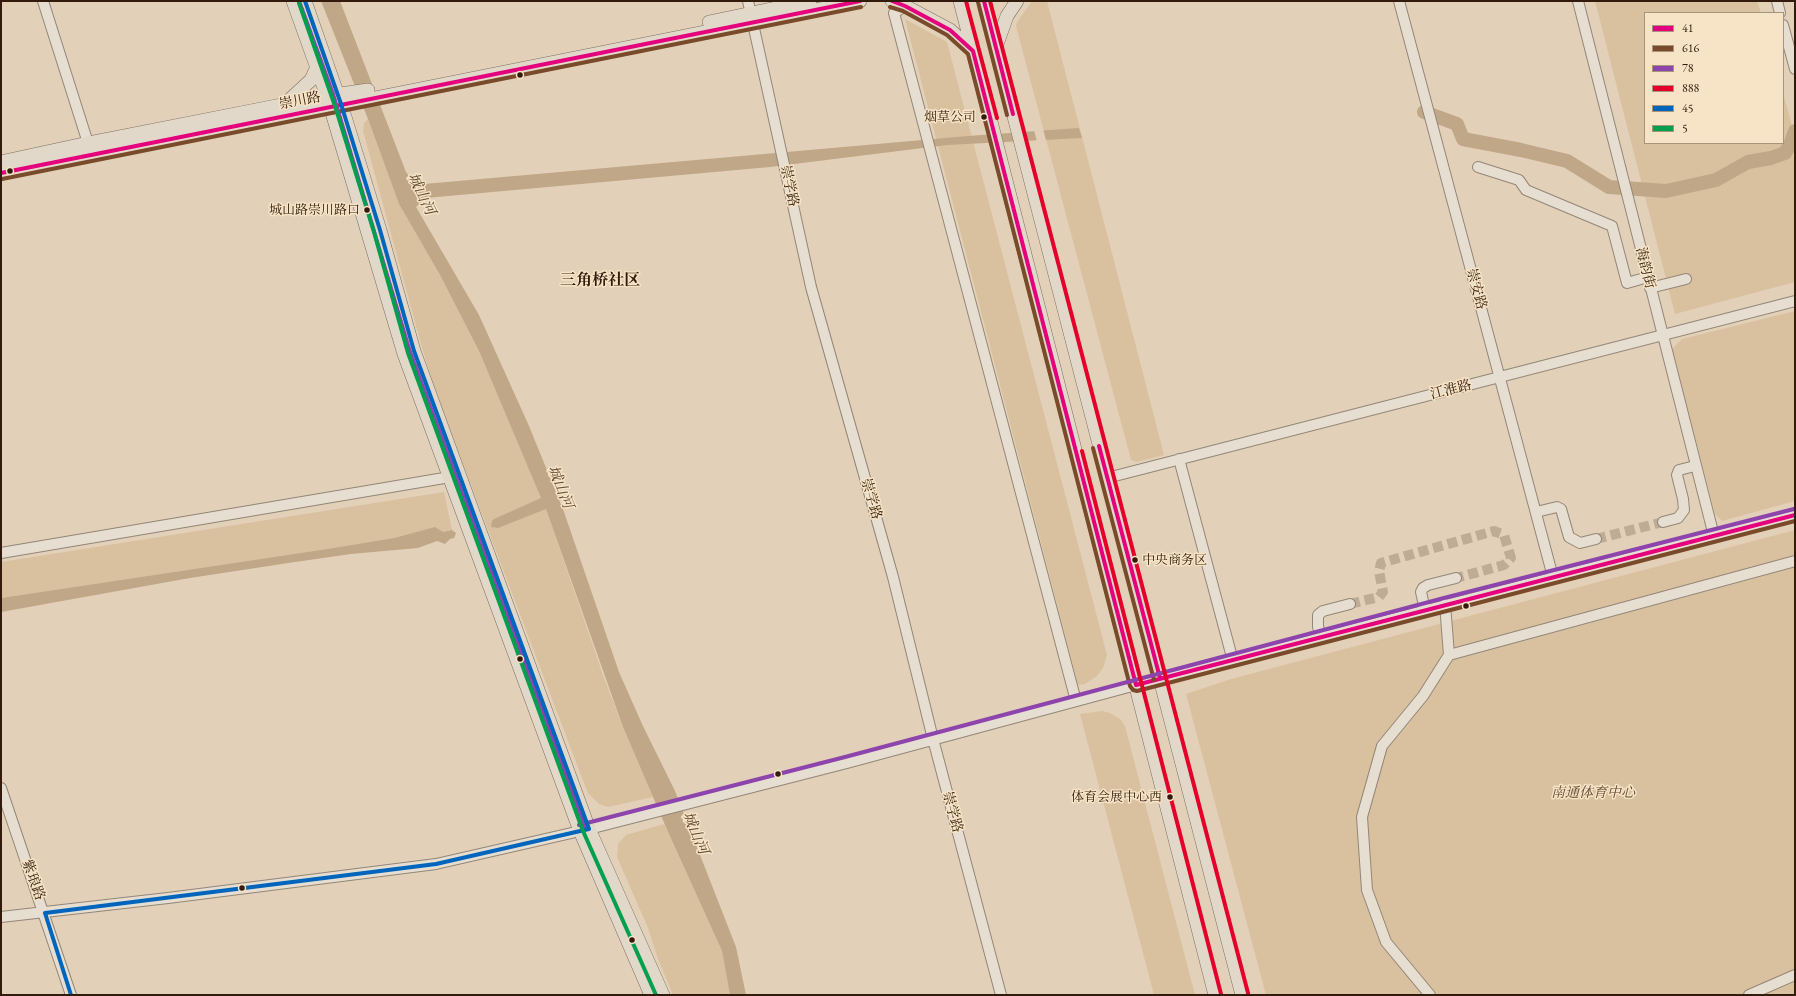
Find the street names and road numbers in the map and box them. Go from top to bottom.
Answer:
street label: 崇川路 [278,89,322,113]
street label: 崇学路 [776,164,802,208]
street label: 海韵街 [1632,246,1658,290]
street label: 崇安路 [1462,267,1490,311]
street label: 江淮路 [1429,377,1473,403]
street label: 崇学路 [857,476,885,522]
street label: 崇学路 [938,790,966,834]
street label: 紫琅路 [18,857,48,903]

